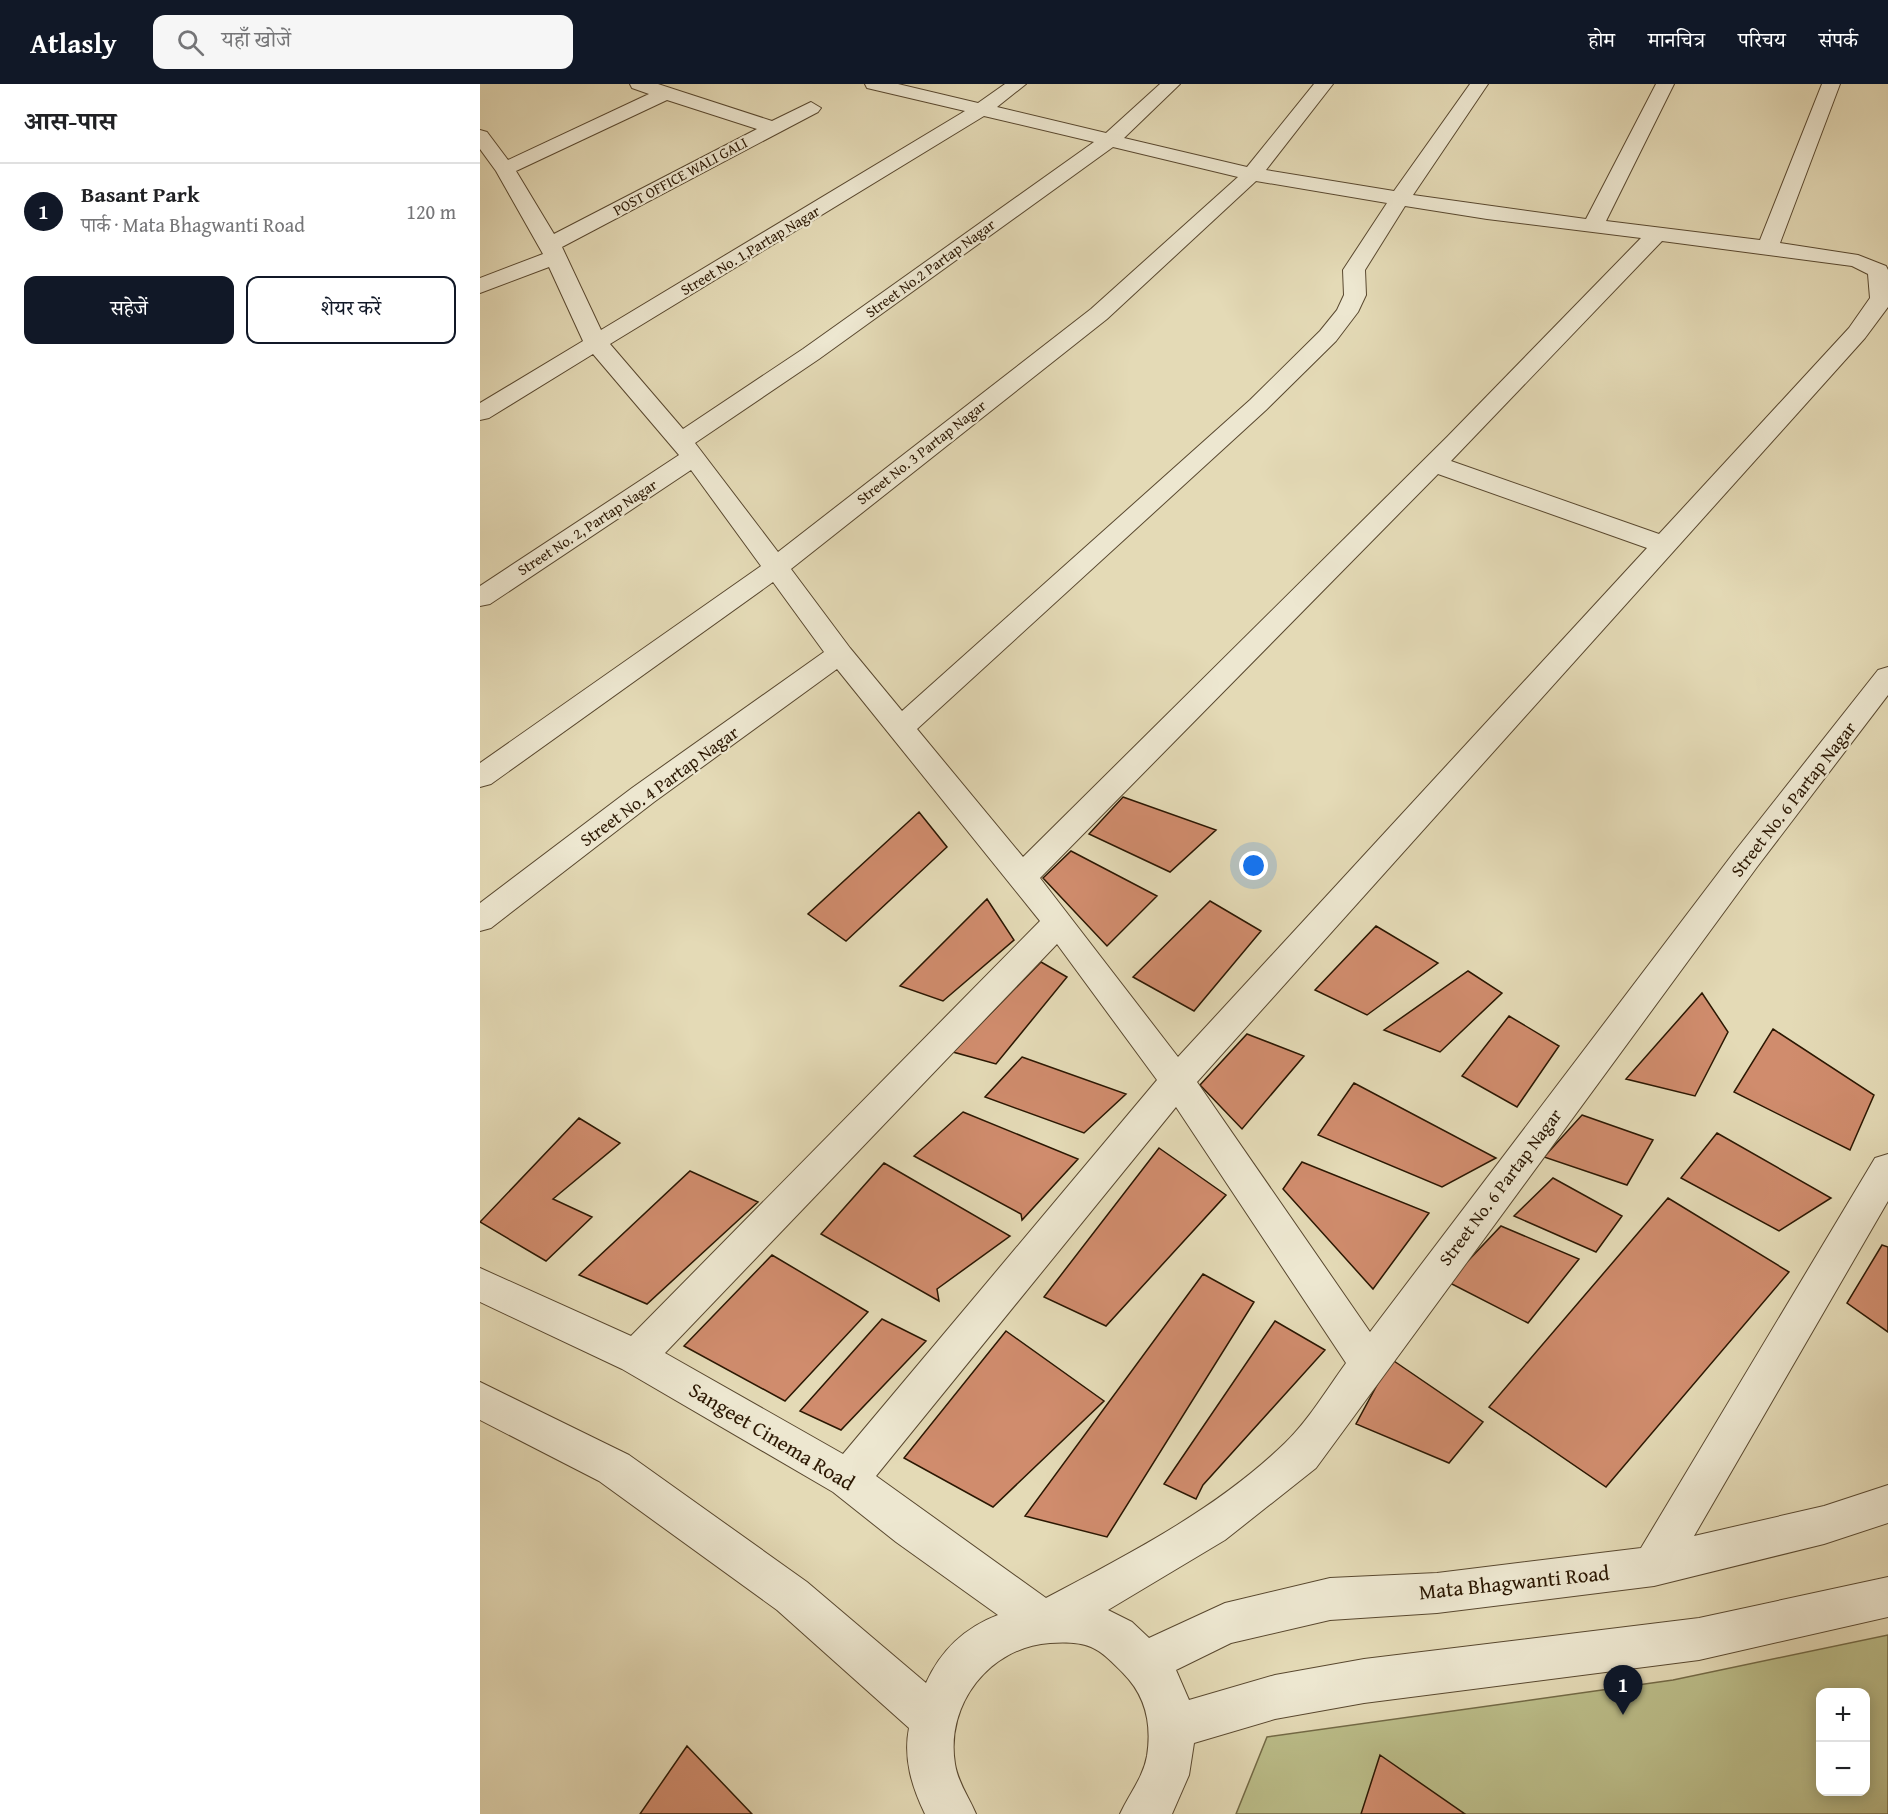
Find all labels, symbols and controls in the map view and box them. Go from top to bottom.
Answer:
search box [153,15,573,69]
text: Atlasly [30,22,117,63]
text: यहाँ खोजें [222,23,291,55]
text: होम [1588,24,1615,55]
text: मानचित्र [1648,24,1705,55]
text: परिचय [1738,24,1786,55]
text: संपर्क [1819,24,1858,55]
icon: search [174,26,207,59]
text: आस-पास [24,101,116,140]
street label: POST OFFICE WALI GALI [609,132,751,220]
text: Basant Park [81,178,199,210]
text: 1 [38,197,49,226]
text: 120 m [406,197,456,226]
street label: Street No. 1,Partap Nagar [676,200,824,300]
text: पार्क · Mata Bhagwanti Road [81,210,305,239]
street label: Street No.2 Partap Nagar [861,214,999,322]
button: सहेजें [24,276,234,344]
button: शेयर करें [246,276,456,344]
street label: Street No. 3 Partap Nagar [852,395,990,509]
street label: Street No. 2, Partap Nagar [513,474,661,580]
street label: Street No. 6 Partap Nagar [1724,715,1863,882]
street label: Street No. 4 Partap Nagar [574,719,745,853]
your location [1239,851,1268,880]
street label: Street No. 6 Partap Nagar [1432,1102,1569,1271]
street label: Sangeet Cinema Road [683,1374,862,1498]
street label: Mata Bhagwanti Road [1417,1557,1612,1607]
pin: 1 [1604,1666,1642,1715]
map controls [1816,1688,1870,1796]
button: + [1816,1688,1870,1742]
button: − [1816,1742,1870,1796]

